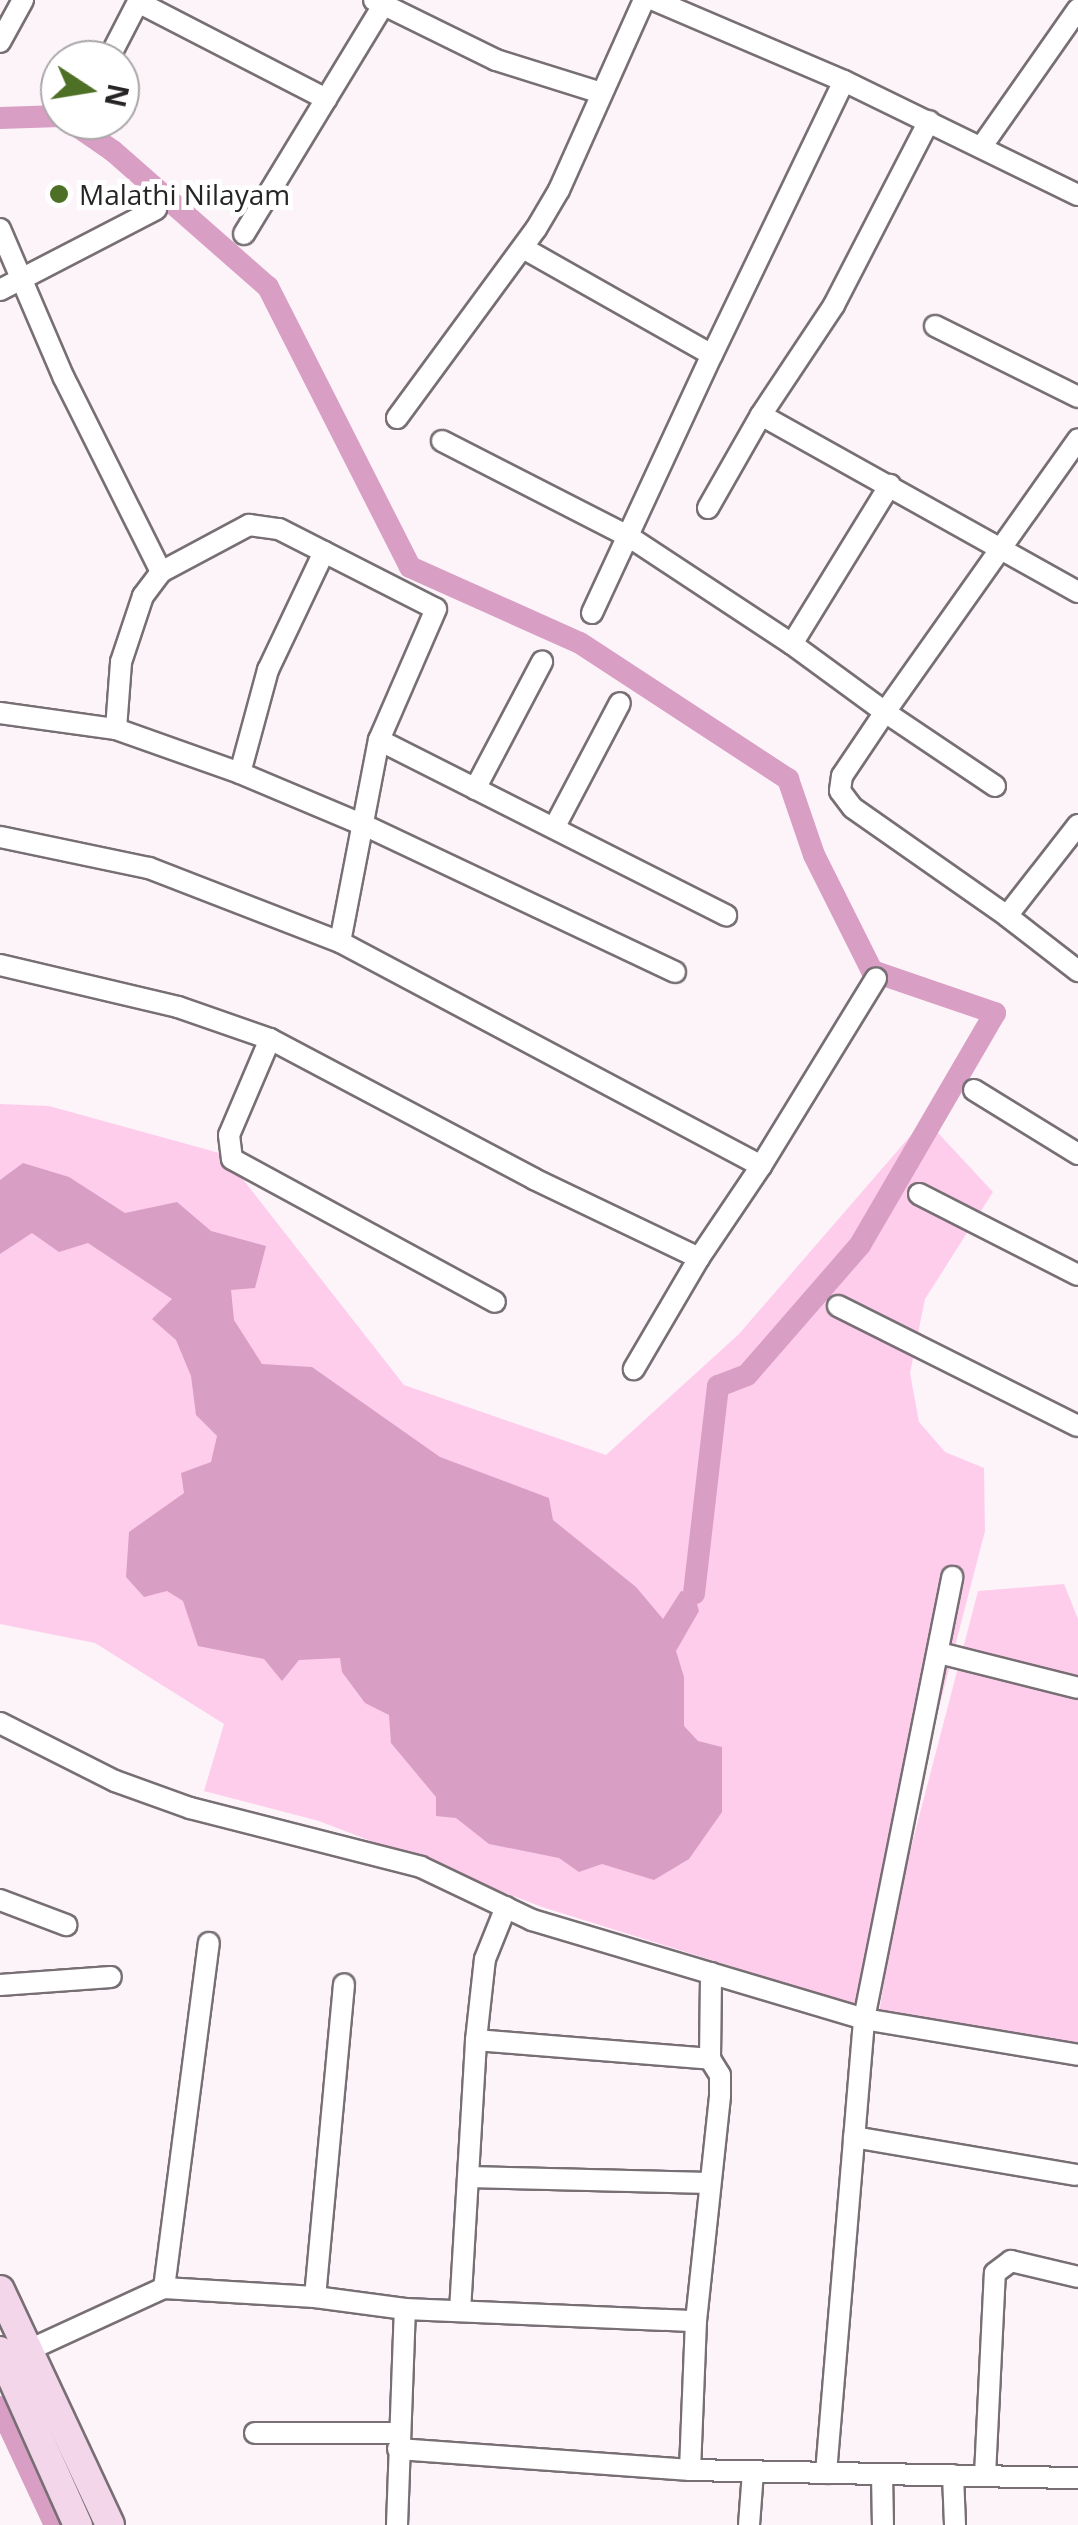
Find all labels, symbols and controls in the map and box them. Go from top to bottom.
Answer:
north arrow [40,40,140,140]
text: N [96,81,138,111]
place label: Malathi Nilayam [79,177,290,211]
marker: Malathi Nilayam [48,183,70,205]

